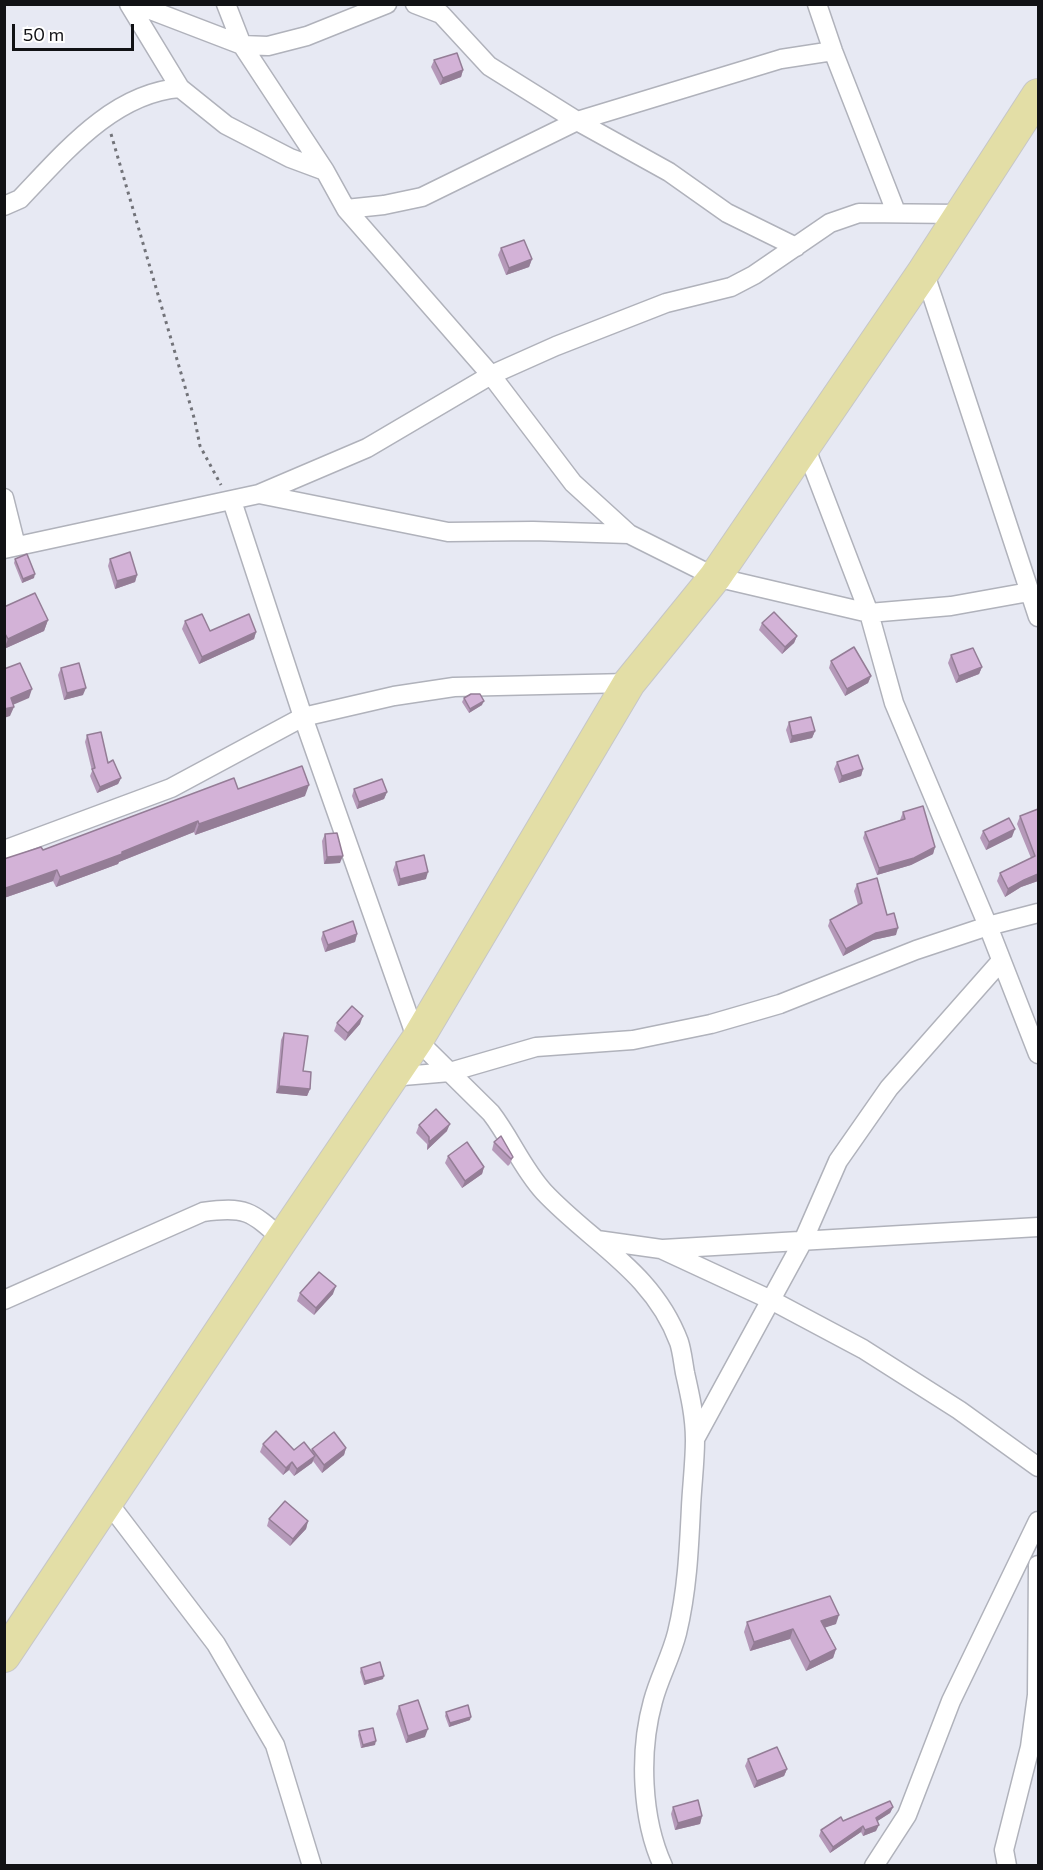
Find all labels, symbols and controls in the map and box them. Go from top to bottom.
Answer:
scale bar [15,12,136,50]
text: 50 m [23,23,64,45]

